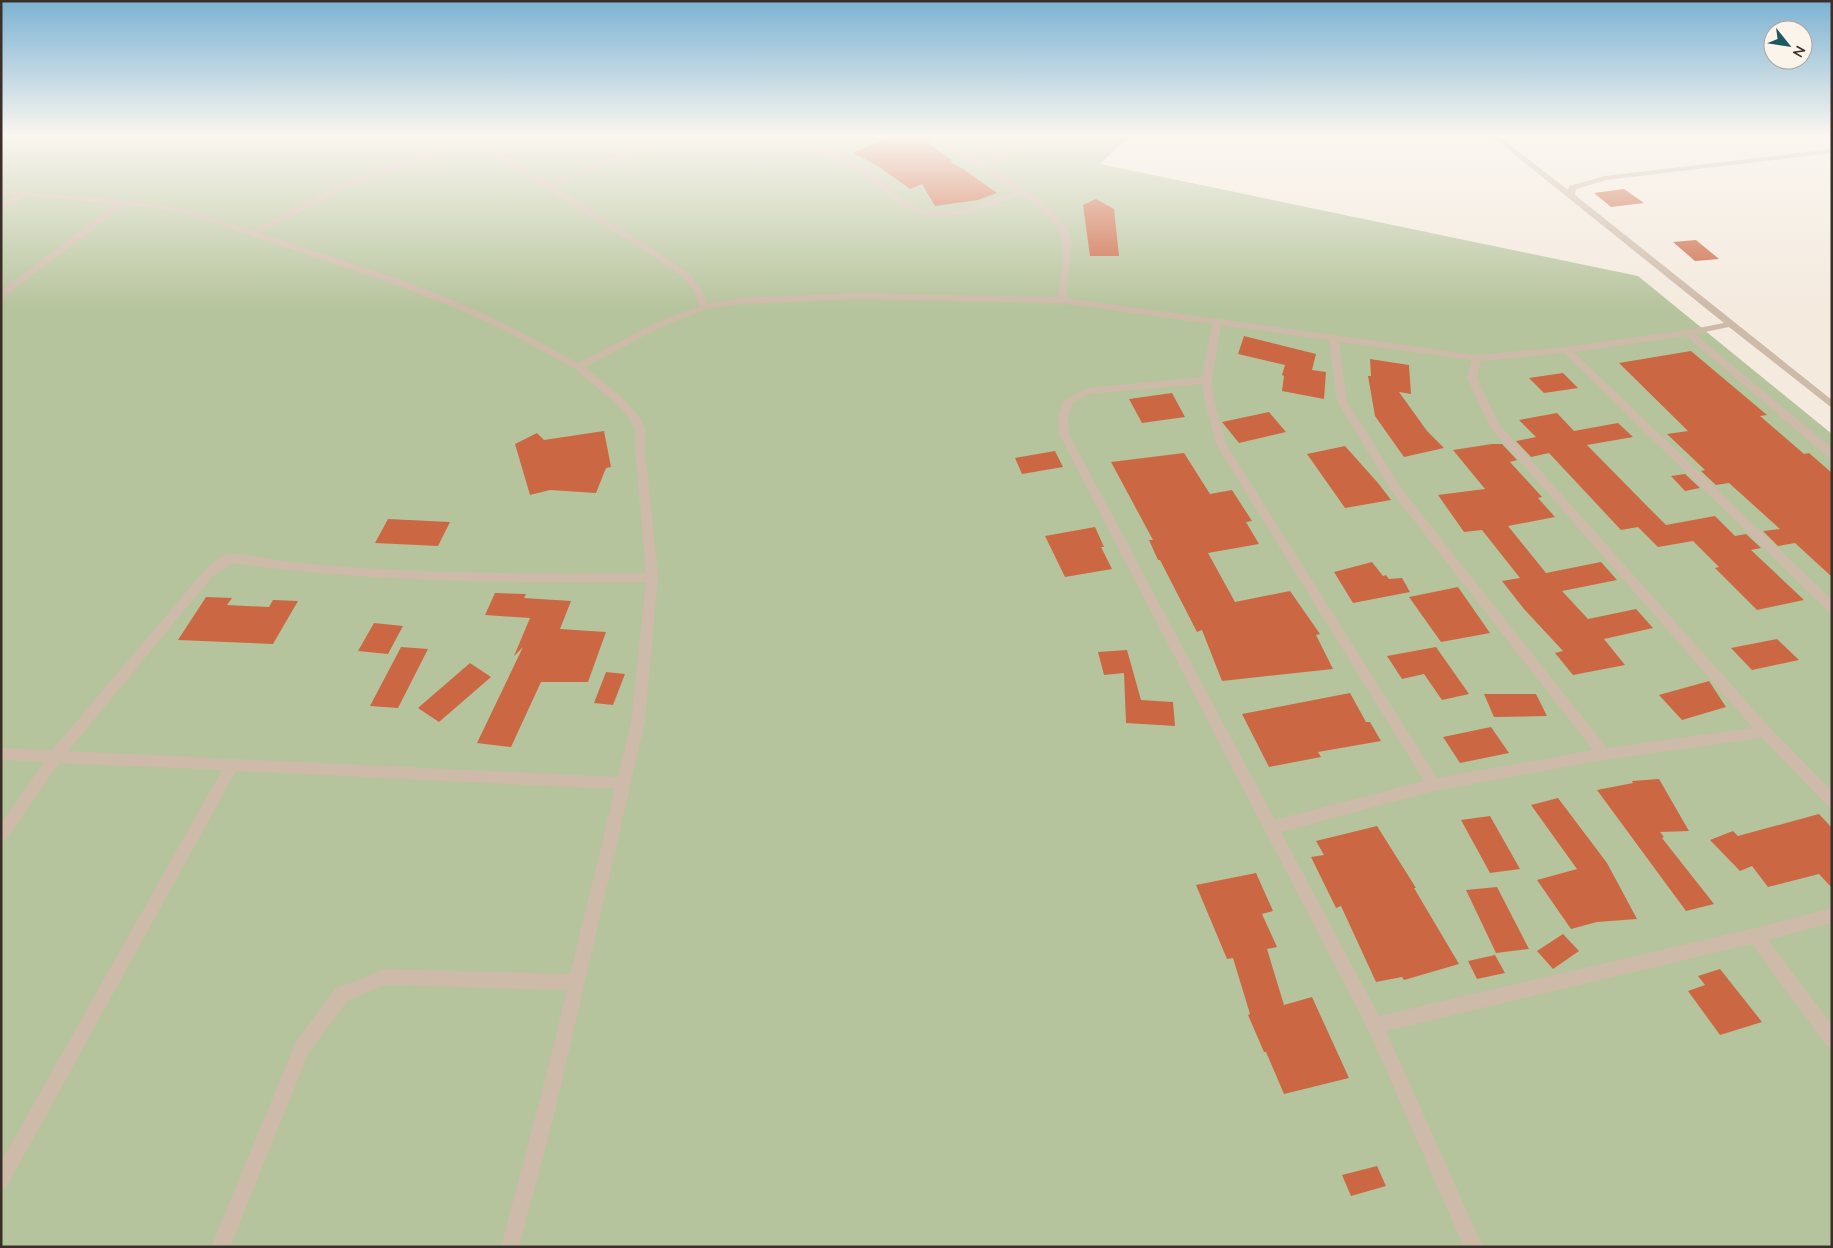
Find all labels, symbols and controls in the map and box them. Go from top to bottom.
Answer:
north arrow [1763,20,1813,70]
text: N [1788,42,1810,61]

